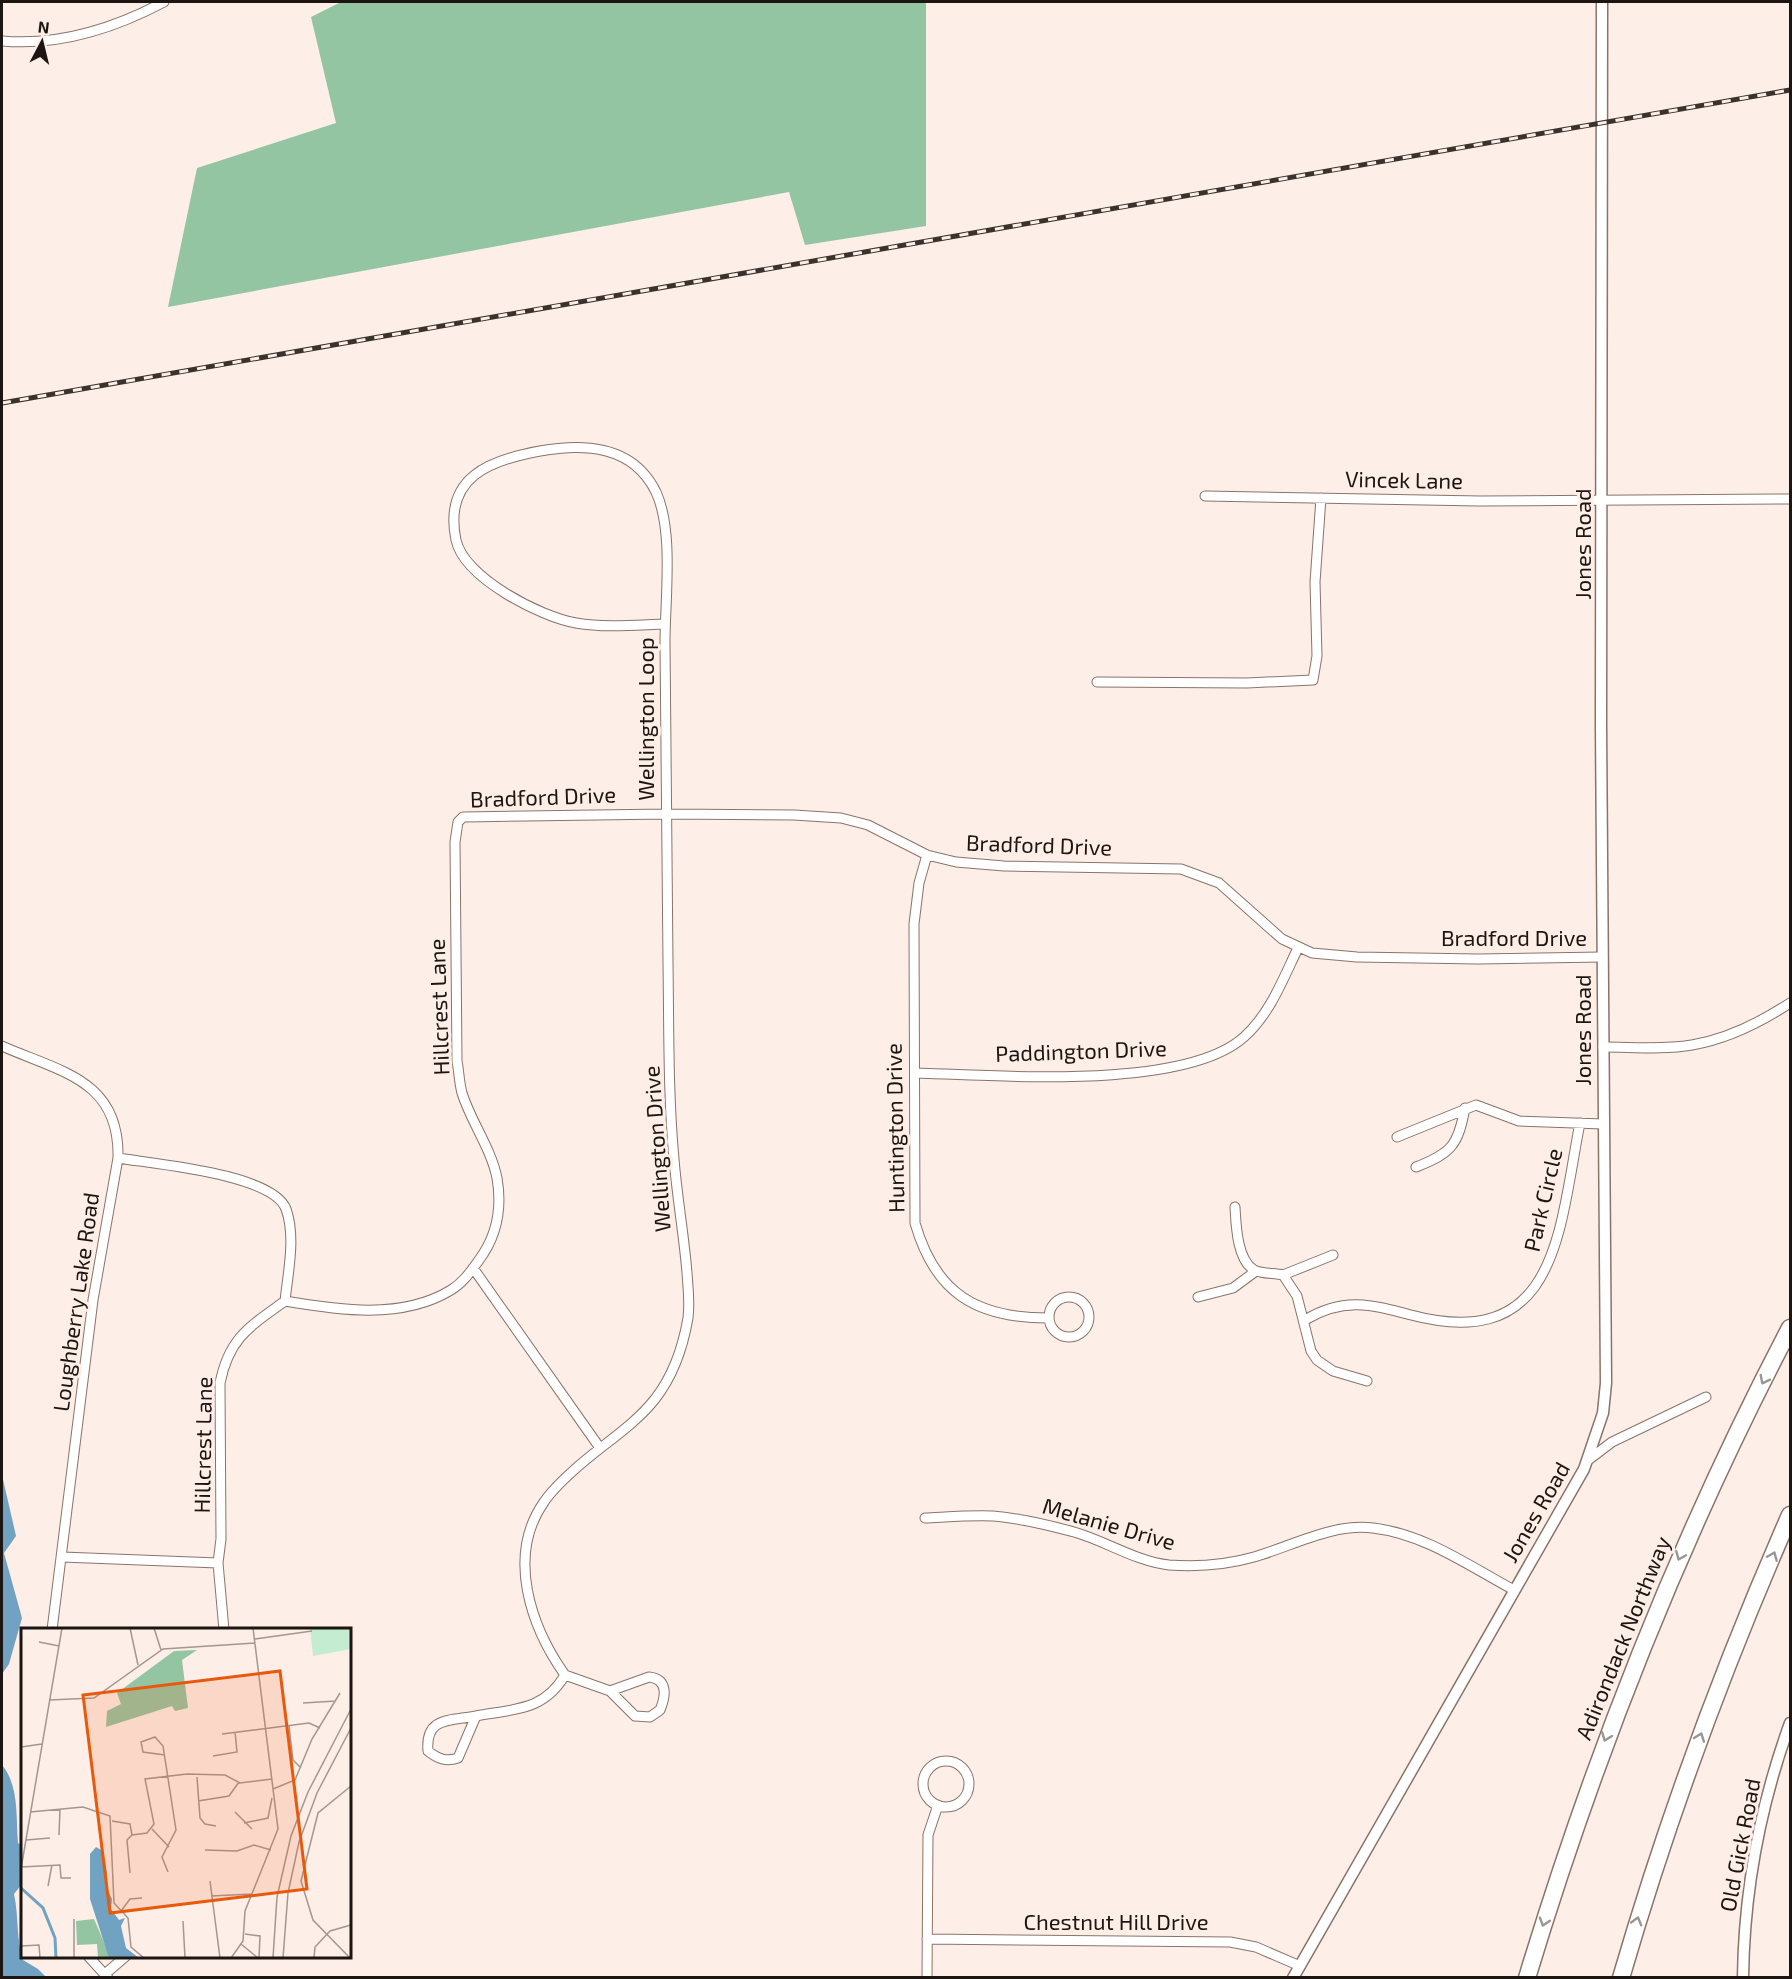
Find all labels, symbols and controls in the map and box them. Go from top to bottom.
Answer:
north arrow [12,12,72,72]
text: N [37,16,51,37]
street label: Vincek Lane [1345,465,1463,493]
street label: Jones Road [1569,488,1595,600]
street label: Wellington Loop [632,637,658,801]
street label: Bradford Drive [469,780,616,812]
street label: Bradford Drive [966,828,1113,860]
street label: Bradford Drive [1441,924,1587,950]
street label: Hillcrest Lane [423,938,453,1076]
street label: Jones Road [1569,974,1595,1086]
street label: Paddington Drive [995,1034,1167,1066]
street label: Huntington Drive [880,1043,908,1213]
street label: Wellington Drive [637,1065,675,1233]
street label: Park Circle [1518,1146,1567,1254]
street label: Loughberry Lake Road [47,1191,103,1413]
one-way arrow [1759,1374,1771,1385]
street label: Hillcrest Lane [188,1376,216,1514]
street label: Jones Road [1496,1457,1574,1566]
street label: Melanie Drive [1040,1492,1179,1554]
street label: Adirondack Northway [1569,1532,1675,1743]
one-way arrow [1675,1550,1687,1561]
one-way arrow [1765,1551,1777,1562]
inset map [21,1628,351,1958]
one-way arrow [1601,1731,1614,1742]
one-way arrow [1693,1732,1706,1743]
street label: Old Gick Road [1713,1776,1765,1914]
street label: Chestnut Hill Drive [1023,1908,1209,1934]
one-way arrow [1539,1916,1551,1927]
one-way arrow [1630,1916,1642,1927]

